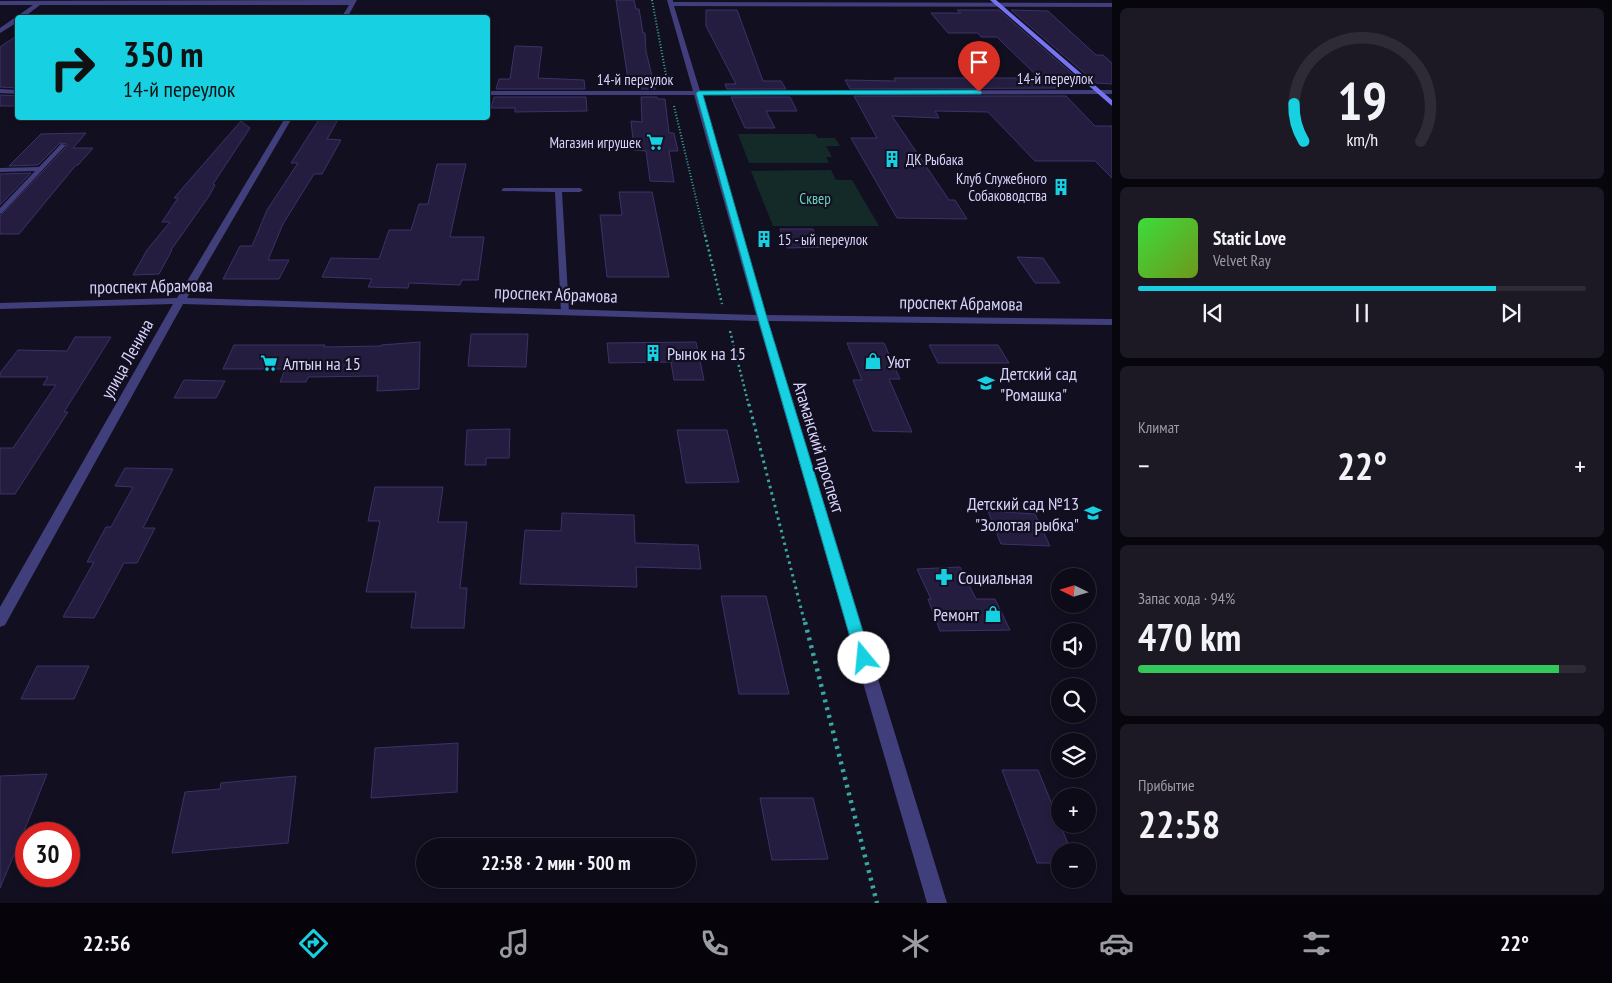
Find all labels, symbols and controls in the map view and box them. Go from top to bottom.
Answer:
text: 350 m [123,31,204,77]
icon: right [40,35,105,100]
pin [958,41,1000,92]
icon: arrive [965,48,993,76]
text: 19 [1337,67,1387,134]
street label: 14-й переулок [1017,69,1094,88]
street label: 14-й переулок [597,70,674,89]
text: 14-й переулок [123,75,235,103]
text: km/h [1346,128,1378,151]
supermarket icon: Магазин игрушек [645,132,665,152]
place label: Магазин игрушек [550,133,641,152]
building icon: ДК Рыбака [882,149,902,169]
place label: ДК Рыбака [906,150,963,169]
place label: Клуб Служебного Собаководства [956,169,1047,205]
building icon: Клуб Служебного Собаководства [1051,177,1071,197]
park label: Сквер [799,189,831,208]
text: Static Love [1213,226,1286,250]
building icon: 15 - ый переулок [754,229,774,249]
place label: 15 - ый переулок [778,230,868,249]
text: Velvet Ray [1213,250,1271,270]
street label: проспект Абрамова [89,273,213,299]
street label: проспект Абрамова [494,280,618,308]
street label: проспект Абрамова [899,290,1023,316]
icon: previous [1199,299,1227,327]
icon: pause [1348,299,1376,327]
icon: next [1497,299,1525,327]
street label: улица Ленина [96,315,158,403]
place label: Рынок на 15 [667,342,746,365]
building icon: Рынок на 15 [643,343,663,363]
place label: Уют [887,350,911,373]
shop icon: Уют [863,351,883,371]
place label: Алтын на 15 [283,352,361,375]
supermarket icon: Алтын на 15 [259,353,279,373]
place label: Детский сад "Ромашка" [1000,362,1077,406]
school or university icon: Детский сад "Ромашка" [976,373,996,393]
street label: Атаманский проспект [788,379,850,516]
text: Климат [1138,417,1179,437]
text: 22° [1337,441,1387,490]
text: − [1138,447,1150,484]
text: + [1574,447,1586,484]
place label: Детский сад №13 "Золотая рыбка" [967,492,1079,536]
school or university icon: Детский сад №13 "Золотая рыбка" [1083,503,1103,523]
place label: Социальная [958,566,1033,589]
pharmacy icon: Социальная [934,567,954,587]
north arrow [1051,568,1096,612]
map controls [1051,568,1096,888]
text: Запас хода · 94% [1138,588,1235,608]
place label: Ремонт [933,603,979,626]
shop icon: Ремонт [983,604,1003,624]
text: 470 km [1138,612,1241,661]
button: sound [1051,623,1096,668]
position arrow [837,631,889,683]
button: search [1051,678,1096,723]
button: layers [1051,733,1096,778]
text: Прибытие [1138,775,1195,795]
button: + [1051,788,1096,833]
text: 22:58 [1138,799,1220,848]
speed limit sign: 30 [15,822,80,887]
button: − [1051,843,1096,888]
text: 22:58 · 2 мин · 500 m [482,851,630,875]
icon: directions [296,926,331,961]
icon: music [497,926,532,961]
icon: phone [697,926,732,961]
icon: climate [898,926,933,961]
icon: car [1099,926,1134,961]
icon: filters [1299,926,1334,961]
text: 22:56 [83,929,130,957]
text: 22° [1500,929,1529,957]

